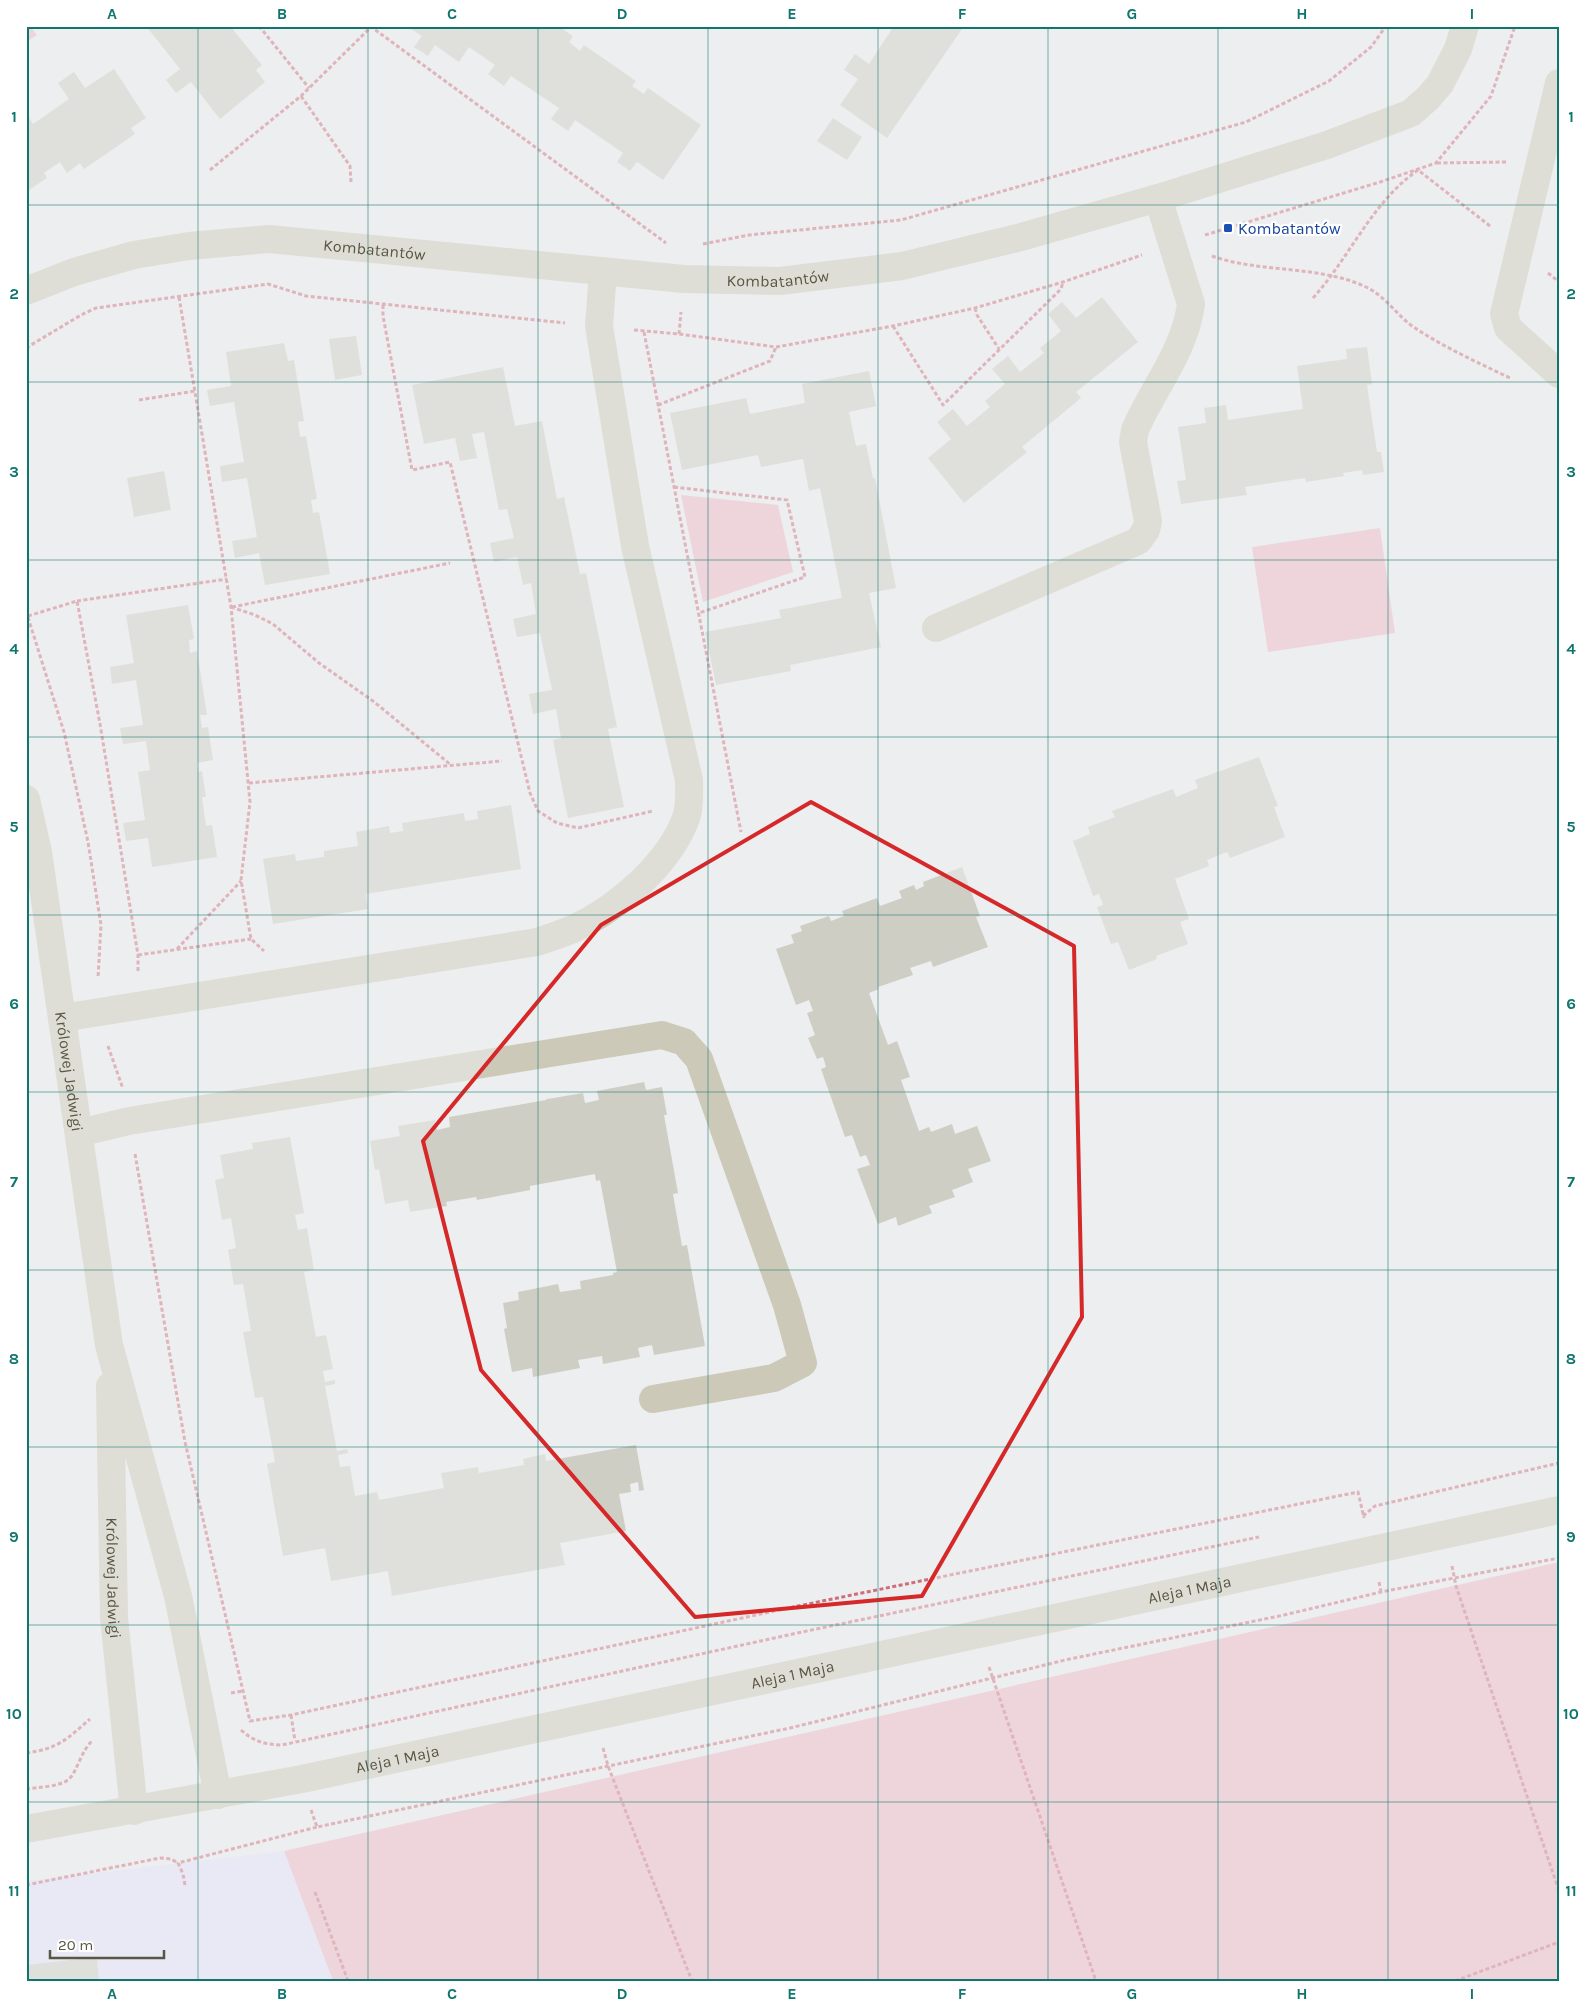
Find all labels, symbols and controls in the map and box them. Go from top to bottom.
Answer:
text: A [107,4,117,23]
text: B [277,4,287,23]
text: C [447,4,457,23]
text: D [617,4,628,23]
text: E [787,4,797,23]
text: F [958,4,967,23]
text: G [1127,4,1137,23]
text: H [1296,4,1308,23]
text: I [1470,4,1474,23]
text: 1 [11,107,17,126]
text: 1 [1568,107,1574,126]
place label: Kombatantów [1238,219,1341,238]
marker: Kombatantów [1222,222,1234,234]
street label: Kombatantów [323,235,427,264]
street label: Kombatantów [727,265,831,291]
text: 2 [9,284,19,303]
text: 2 [1566,284,1576,303]
text: 3 [9,462,19,481]
text: 3 [1566,462,1576,481]
text: 4 [9,639,19,658]
text: 4 [1566,639,1576,658]
text: 5 [9,817,19,836]
text: 5 [1566,817,1576,836]
text: 6 [9,994,19,1013]
text: 6 [1566,994,1576,1013]
street label: Królowej Jadwigi [52,1010,88,1133]
text: 7 [10,1172,18,1191]
text: 7 [1567,1172,1575,1191]
text: 8 [9,1349,19,1368]
text: 8 [1566,1349,1576,1368]
street label: Królowej Jadwigi [103,1517,126,1639]
text: 9 [9,1527,19,1546]
text: 9 [1566,1527,1576,1546]
street label: Aleja 1 Maja [1146,1571,1233,1607]
street label: Aleja 1 Maja [749,1656,836,1692]
text: 10 [6,1704,22,1723]
text: 10 [1563,1704,1579,1723]
street label: Aleja 1 Maja [354,1740,441,1777]
text: 11 [8,1881,20,1900]
text: 11 [1565,1881,1577,1900]
scale bar [50,1927,164,1959]
text: 20 m [58,1936,93,1954]
text: A [107,1984,117,2003]
text: B [277,1984,287,2003]
text: C [447,1984,457,2003]
text: D [617,1984,628,2003]
text: E [787,1984,797,2003]
text: F [958,1984,967,2003]
text: G [1127,1984,1137,2003]
text: H [1296,1984,1308,2003]
text: I [1470,1984,1474,2003]

